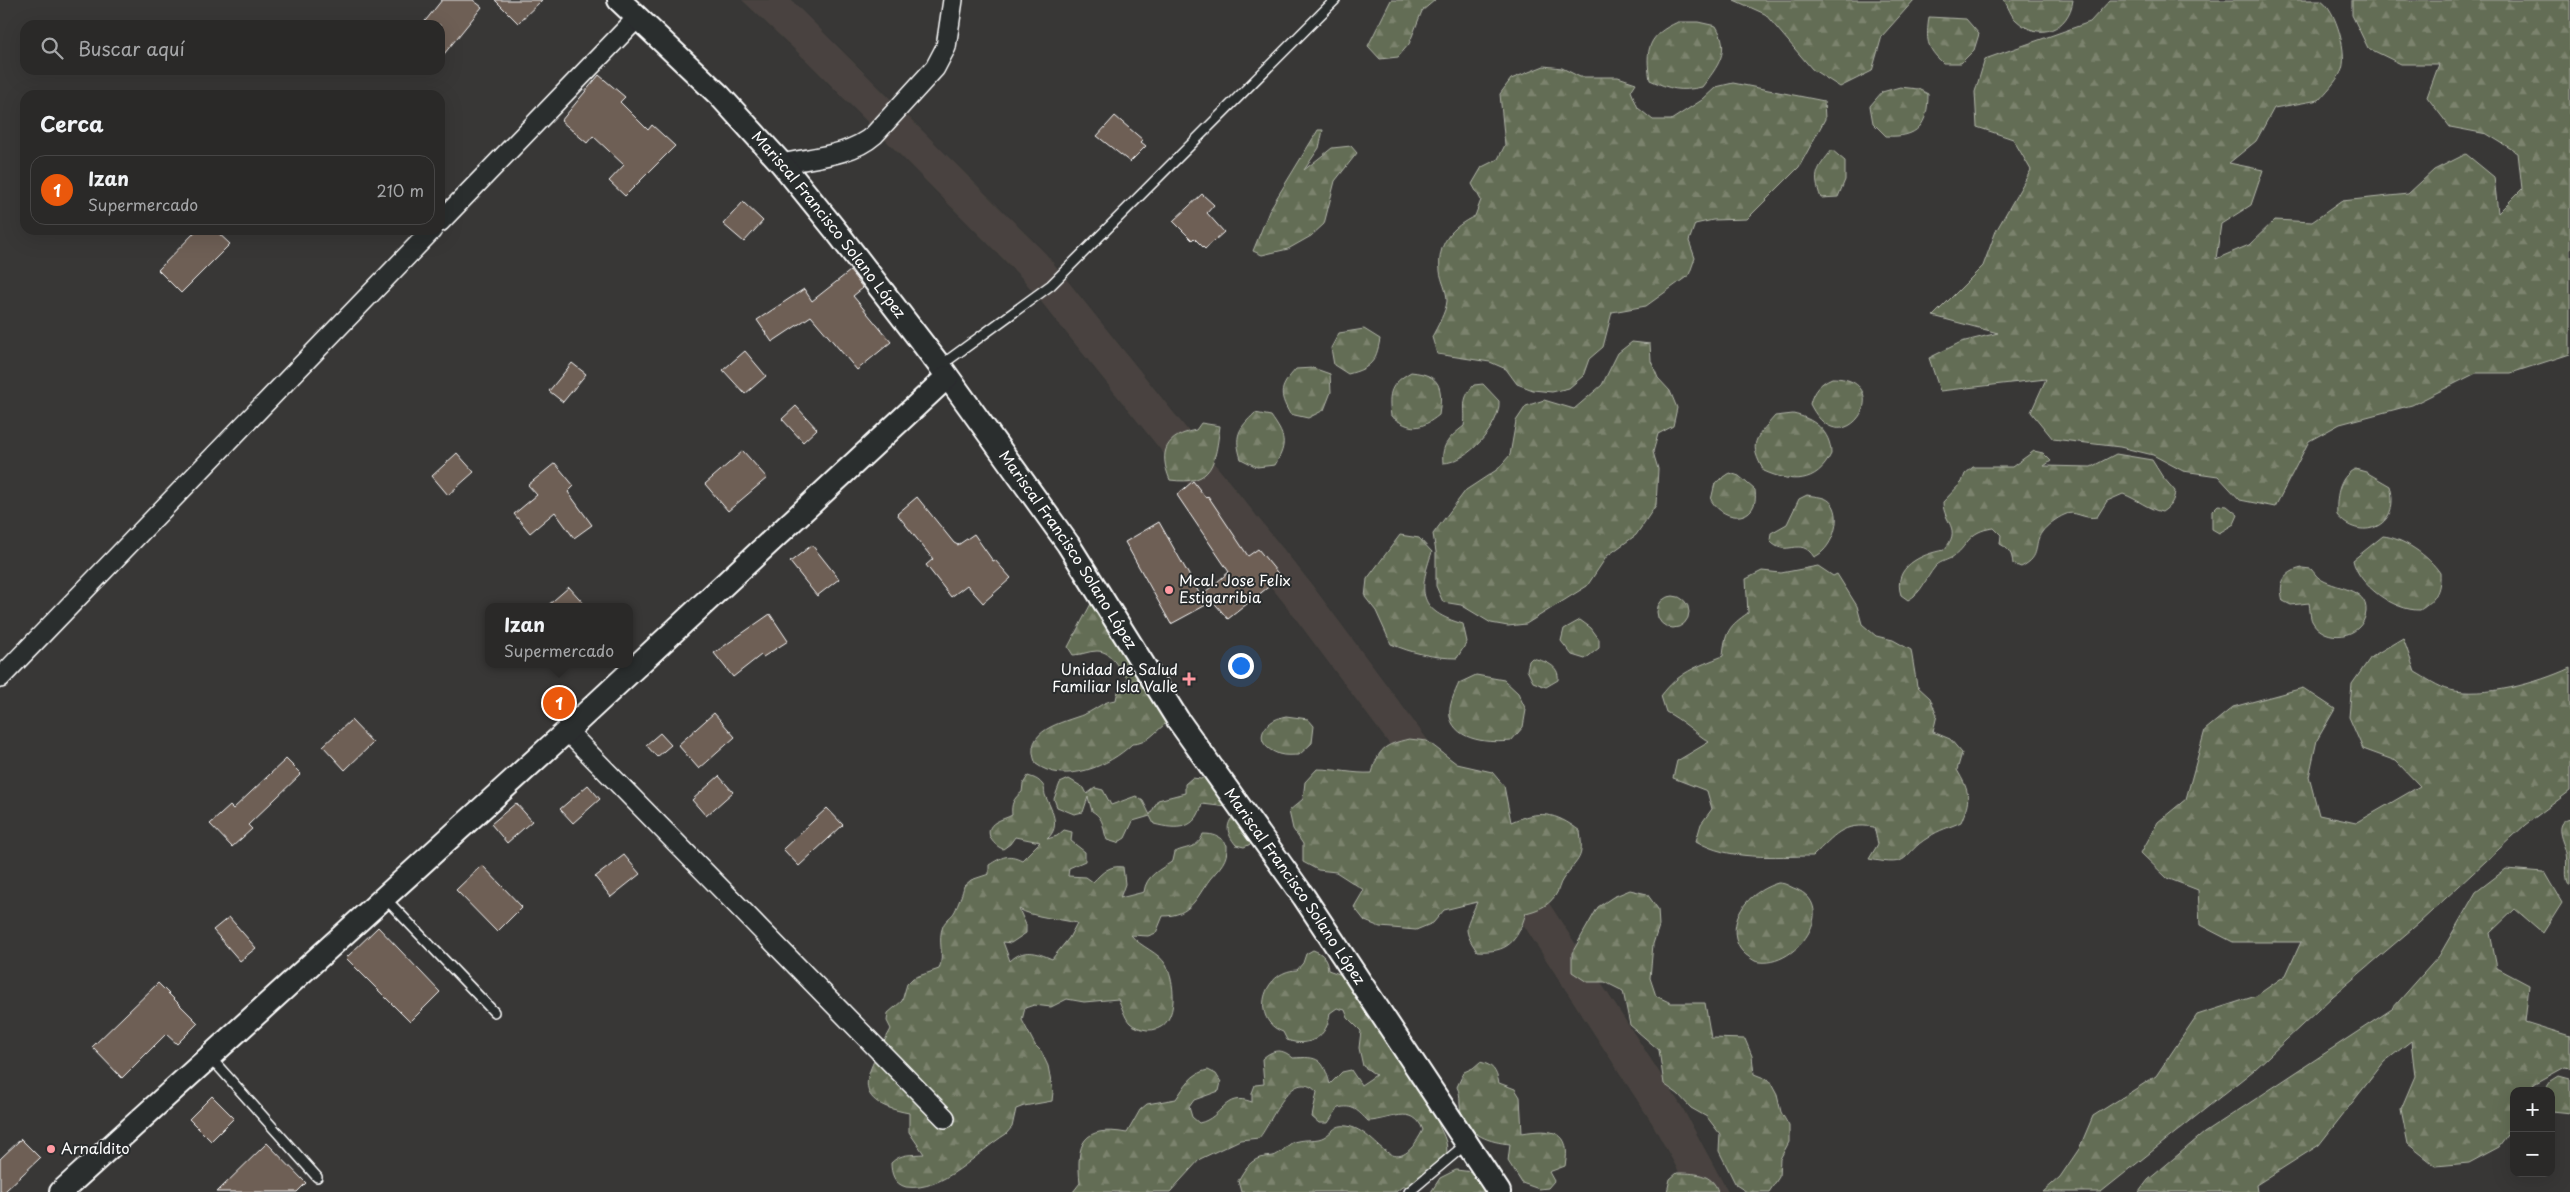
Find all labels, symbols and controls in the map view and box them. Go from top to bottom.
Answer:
search box [20,20,445,75]
icon: search [38,34,66,62]
text: Buscar aquí [78,34,185,62]
text: Cerca [40,107,104,139]
street label: Mariscal Francisco Solano López [747,125,912,323]
text: Izan [88,164,129,192]
text: 1 [53,178,61,202]
text: 210 m [376,178,424,202]
text: Supermercado [88,192,198,216]
street label: Mariscal Francisco Solano López [994,445,1144,653]
place label: Mcal. Jose Felix Estigarribia [1179,568,1291,608]
marker: Mcal. Jose Felix Estigarribia [1163,584,1175,596]
popup [485,603,633,668]
text: Izan [504,610,545,638]
text: Supermercado [504,638,614,662]
your location [1228,653,1254,679]
place label: Unidad de Salud Familiar Isla Valle [1052,657,1178,697]
marker: Unidad de Salud Familiar Isla Valle [1182,672,1196,686]
pin: 1 [543,684,575,722]
street label: Mariscal Francisco Solano López [1220,783,1372,989]
map controls [2510,1087,2555,1177]
button: + [2510,1087,2555,1132]
button: − [2510,1132,2555,1177]
place label: Arnaldito [61,1136,130,1159]
marker: Arnaldito [45,1143,57,1155]

